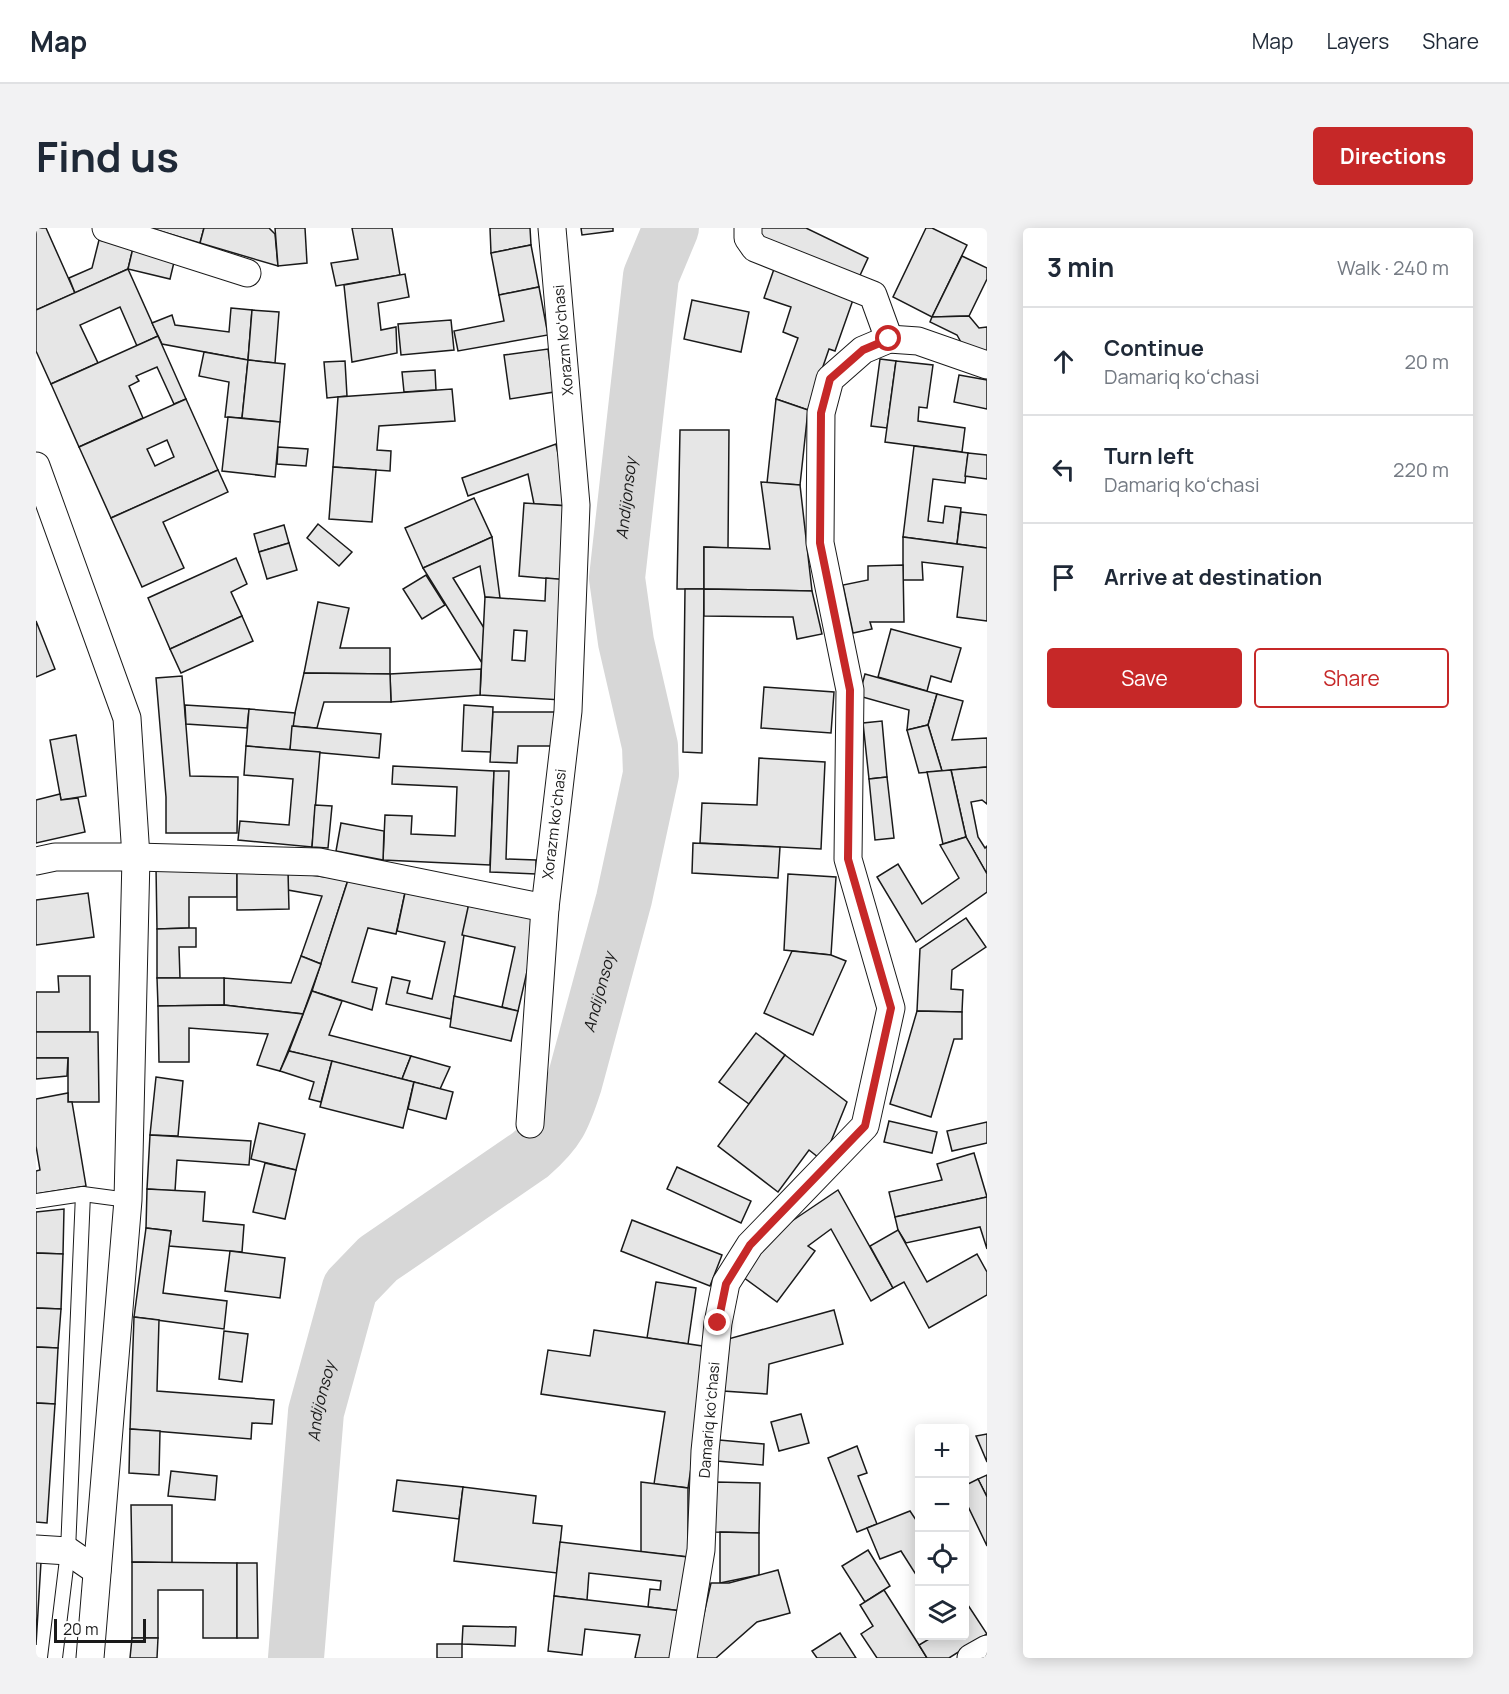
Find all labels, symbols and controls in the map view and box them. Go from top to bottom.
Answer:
text: Map [30,22,87,60]
text: Map [1252,27,1293,55]
text: Layers [1326,27,1389,55]
text: Share [1422,27,1479,55]
text: Find us [36,127,179,185]
button: Directions [1313,127,1473,185]
text: 3 min [1047,249,1114,285]
text: Walk · 240 m [1337,254,1449,281]
street label: Xorazm koʻchasi [548,284,578,396]
route start [875,325,901,351]
text: Continue [1104,333,1204,363]
icon: ahead [1047,345,1080,378]
text: 20 m [1404,348,1449,375]
text: Damariq koʻchasi [1104,363,1260,390]
text: Turn left [1104,441,1194,471]
icon: left [1047,453,1080,486]
water label: Andijonsoy [610,454,642,540]
text: 220 m [1393,456,1449,483]
text: Damariq koʻchasi [1104,471,1260,498]
icon: arrive [1047,561,1080,594]
text: Arrive at destination [1104,562,1322,592]
button: Save [1047,648,1242,708]
button: Share [1254,648,1449,708]
street label: Xorazm koʻchasi [537,768,571,880]
water label: Andijonsoy [577,947,621,1035]
route end [704,1309,730,1335]
water label: Andijonsoy [303,1356,341,1443]
street label: Damariq koʻchasi [693,1361,725,1479]
map controls [915,1424,969,1640]
button: + [915,1424,969,1478]
button: − [915,1478,969,1532]
button: locate [915,1532,969,1586]
button: layers [915,1586,969,1640]
scale bar [54,1616,146,1644]
text: 20 m [63,1618,99,1640]

